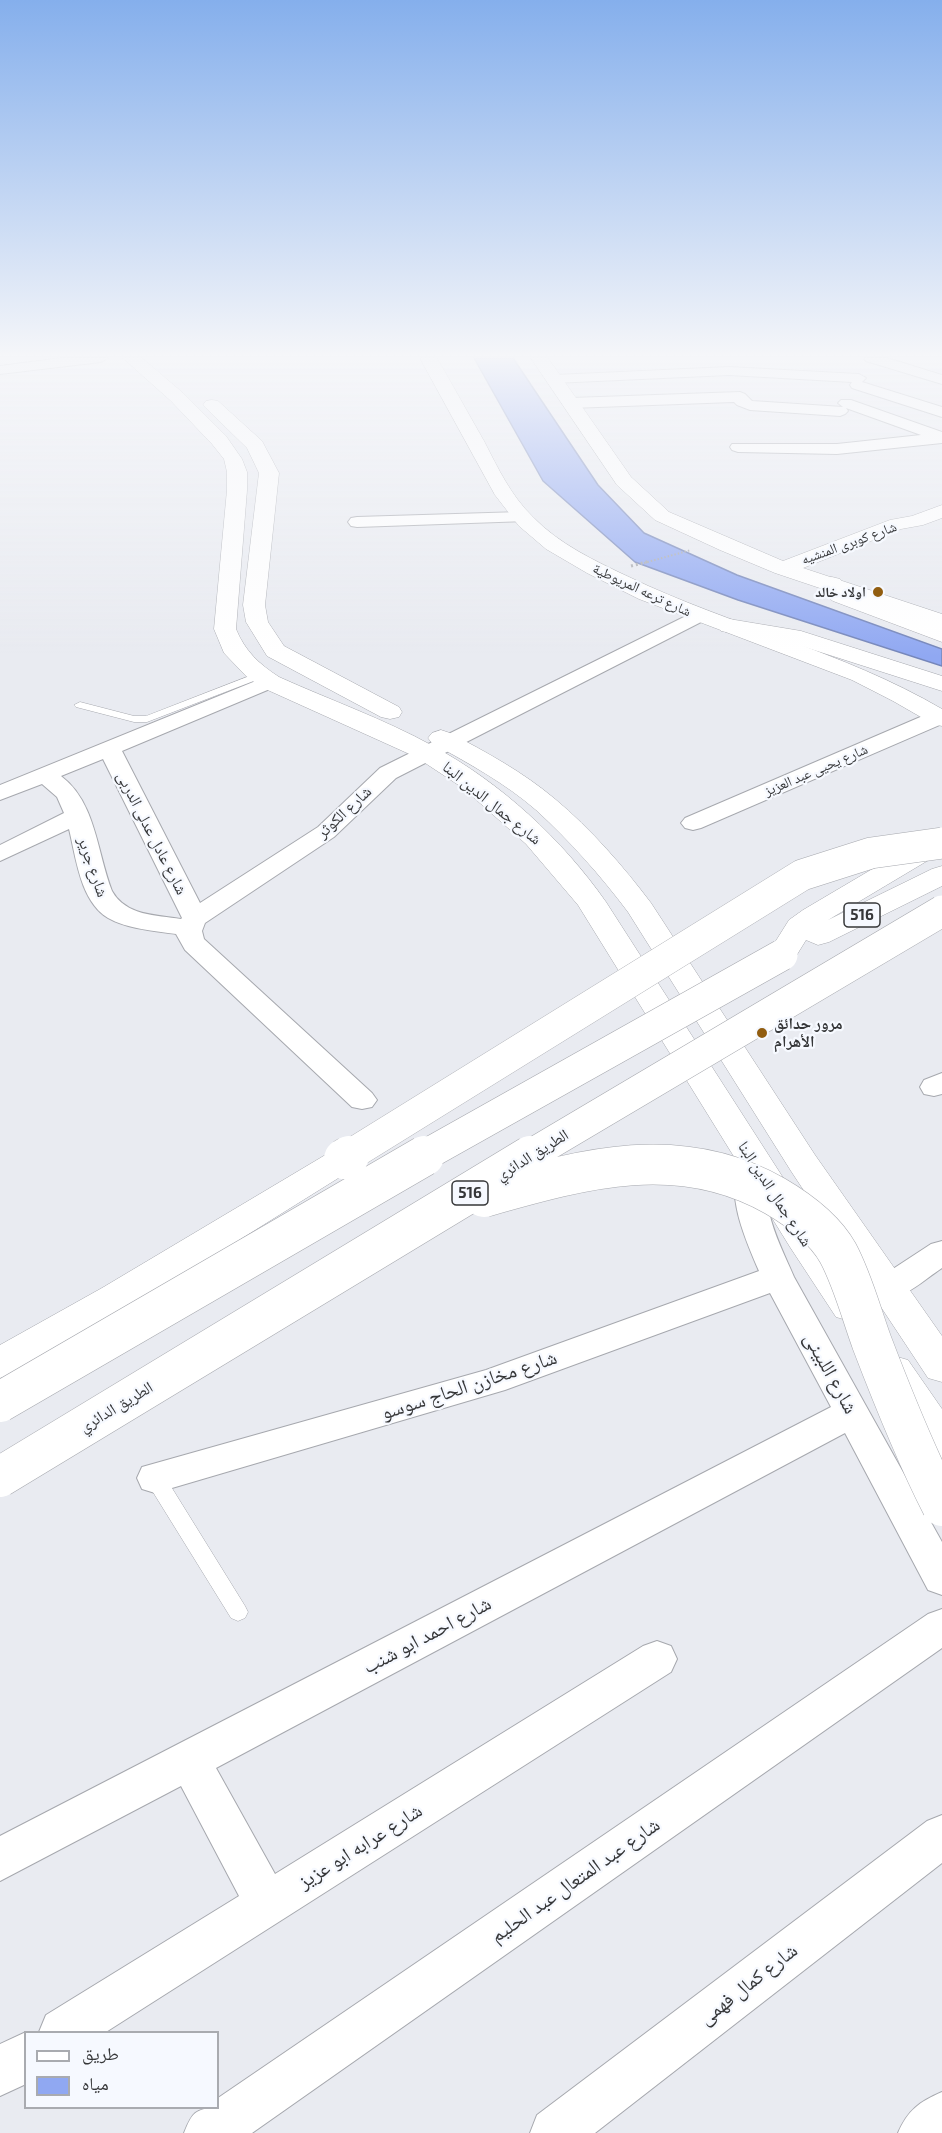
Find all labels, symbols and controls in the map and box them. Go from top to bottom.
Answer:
street label: شارع كوبرى المنشيه [799,518,899,568]
street label: شارع ترعه المريوطية [590,560,694,620]
place label: اولاد خالد [815,584,866,600]
marker: اولاد خالد [871,585,885,599]
street label: شارع يحيى عبد العزيز [762,741,870,799]
street label: شارع جمال الدين البنا [439,757,545,849]
street label: شارع عادل عدلى الدربى [113,768,191,898]
street label: شارع الكوثر [313,782,375,842]
street label: شارع جرير [74,834,112,900]
road number: 516 [844,903,880,927]
place label: مرور حدائق الأهرام [774,1014,843,1052]
marker: مرور حدائق الأهرام [755,1026,769,1040]
street label: الطريق الدائري [492,1125,572,1185]
street label: شارع جمال الدين البنا [734,1138,816,1250]
road number: 516 [452,1181,488,1205]
street label: شارع اللبينى [799,1328,863,1418]
street label: شارع مخازن الحاج سوسو [378,1345,560,1425]
street label: الطريق الدائري [76,1378,156,1436]
street label: شارع احمد ابو شنب [359,1591,495,1679]
street label: شارع عرابه ابو عزيز [294,1798,426,1894]
street label: شارع عبد المتعال عبد الحليم [486,1812,664,1948]
street label: شارع كمال فهمى [694,1938,802,2030]
legend [24,2031,219,2109]
text: طريق [82,2042,119,2064]
text: مياه [82,2072,109,2094]

